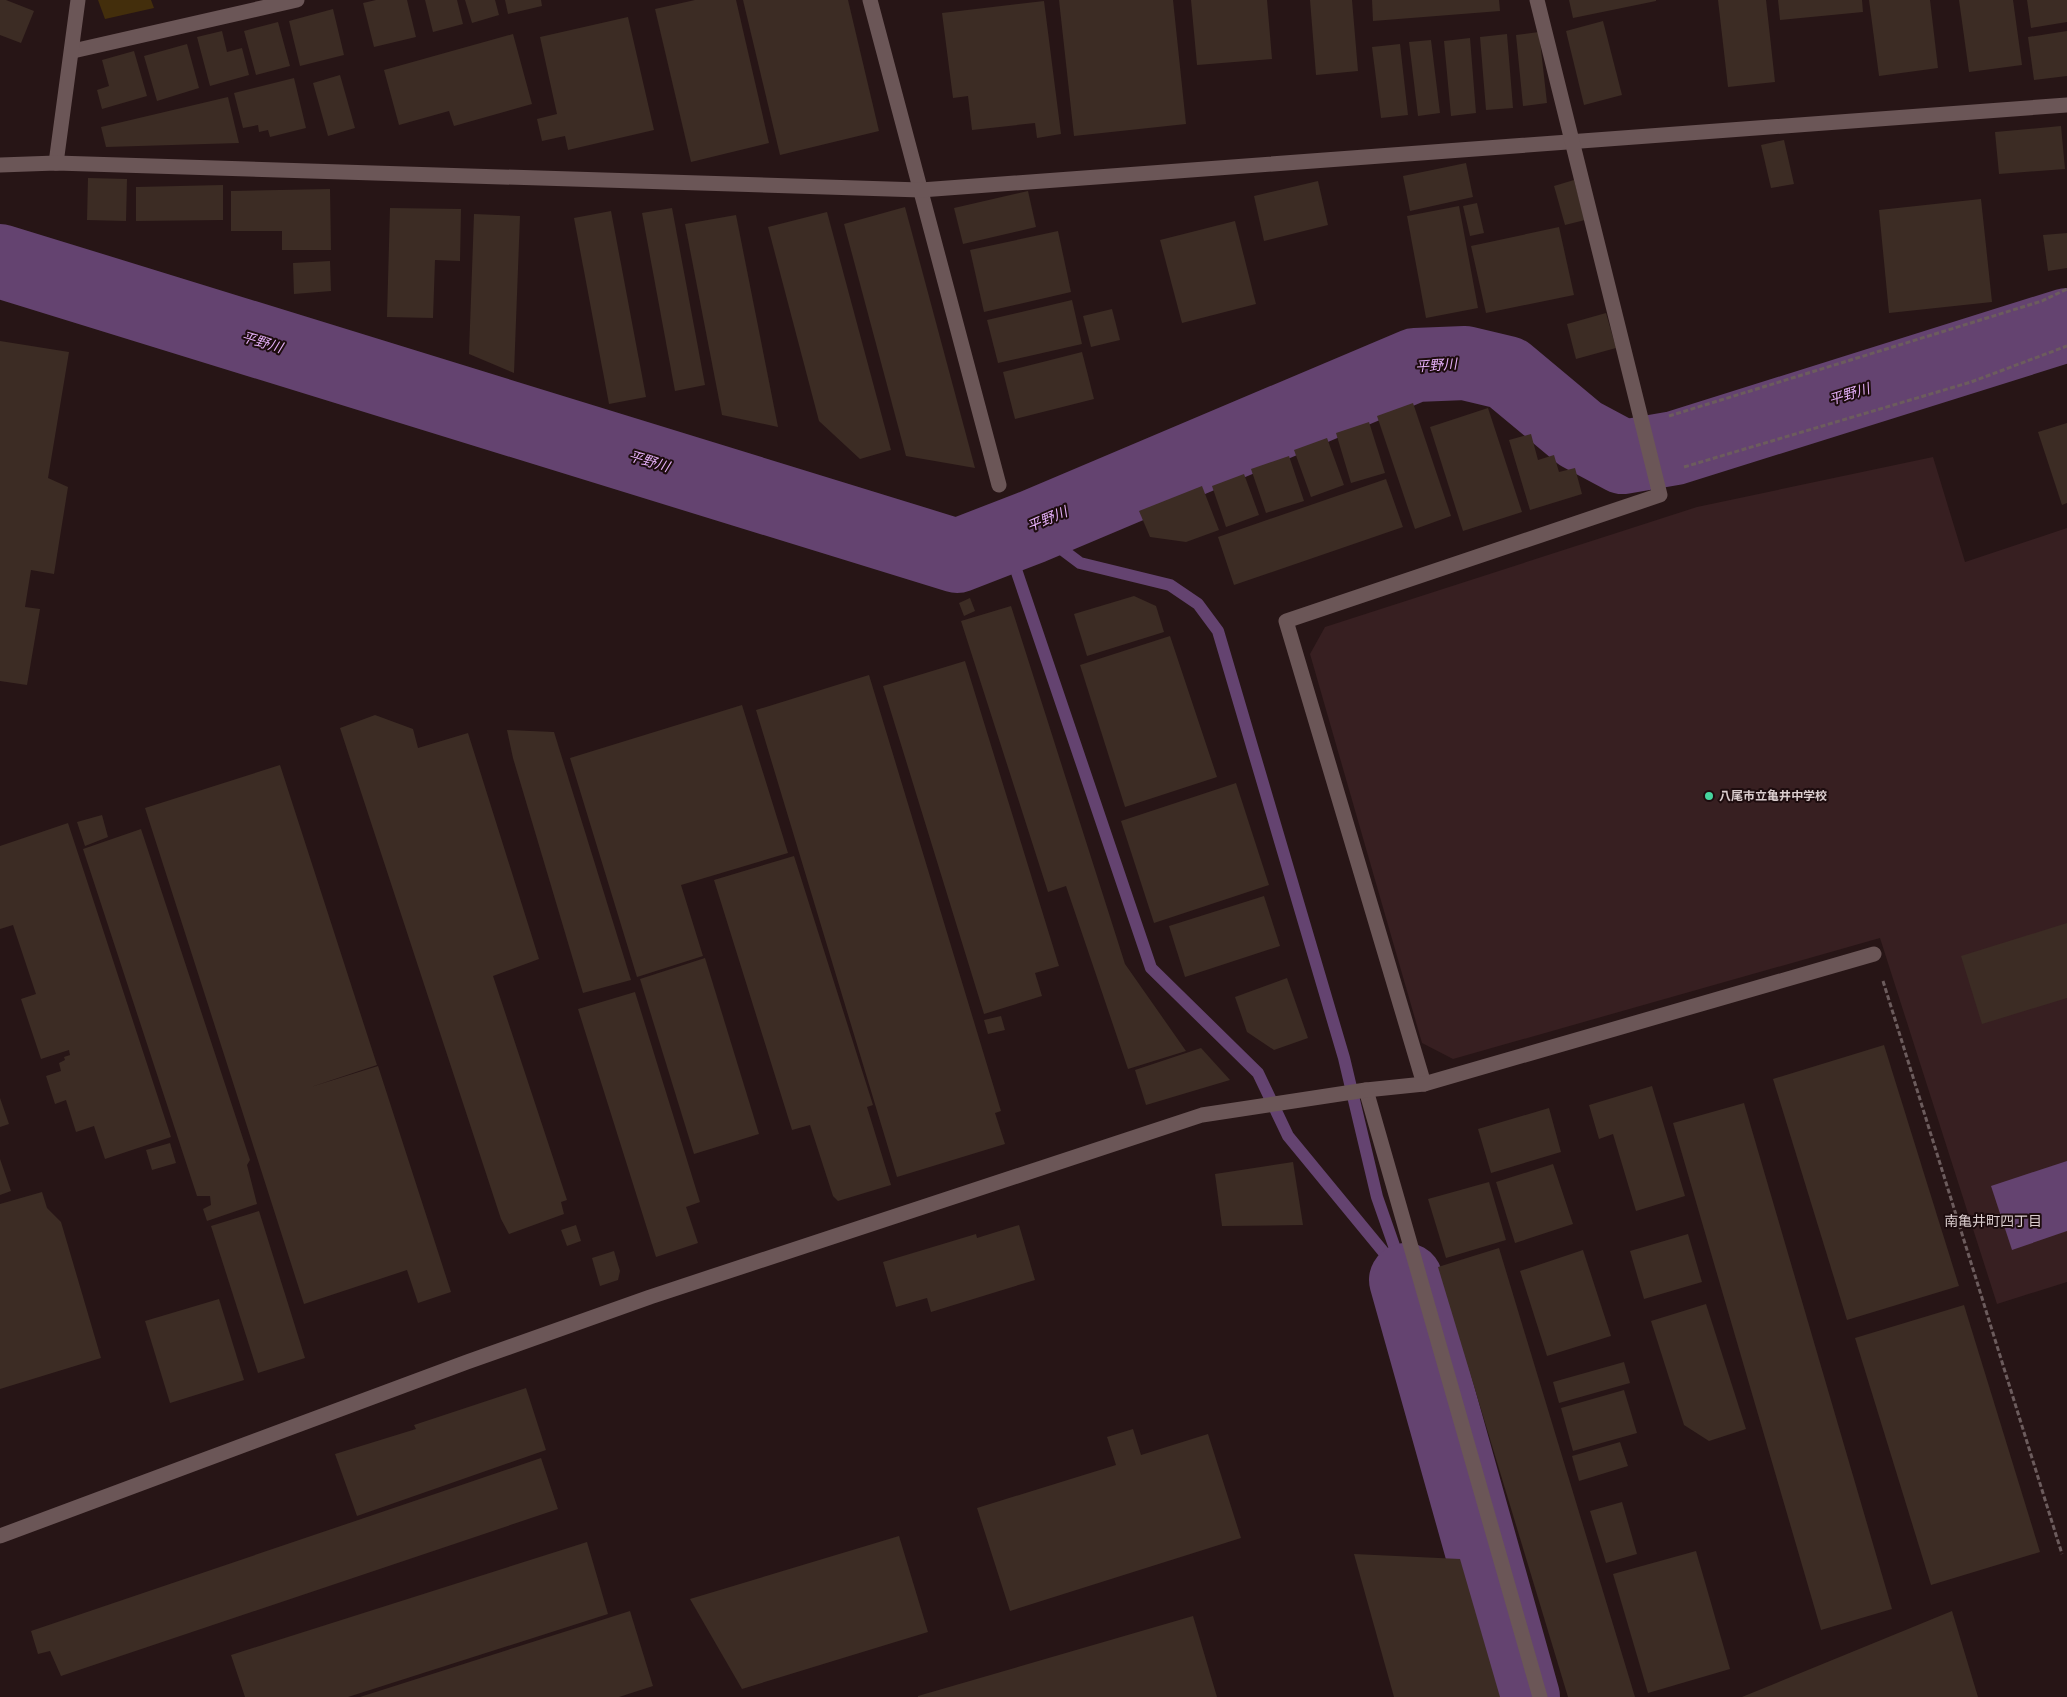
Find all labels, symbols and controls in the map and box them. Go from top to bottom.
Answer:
water label: 平野川 [239,326,287,358]
water label: 平野川 [1414,353,1460,376]
water label: 平野川 [1826,378,1874,410]
water label: 平野川 [626,445,674,477]
water label: 平野川 [1024,501,1072,536]
place label: 八尾市立亀井中学校 [1719,788,1827,804]
marker: 八尾市立亀井中学校 [1703,790,1715,802]
district label: 南亀井町四丁目 [1944,1211,2042,1231]

